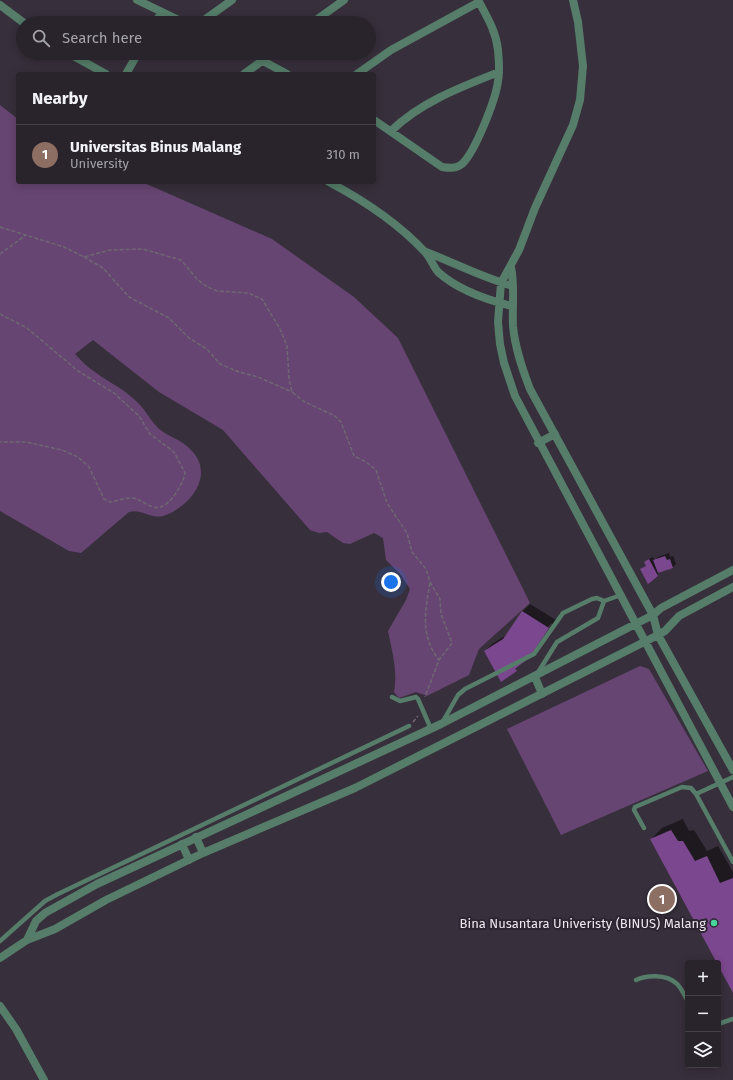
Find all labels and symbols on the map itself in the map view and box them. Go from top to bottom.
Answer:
your location [381,572,401,592]
pin: 1 [649,884,675,914]
place label: Bina Nusantara Univeristy (BINUS) Malang [460,916,706,931]
marker: Bina Nusantara Univeristy (BINUS) Malang [709,918,719,928]

